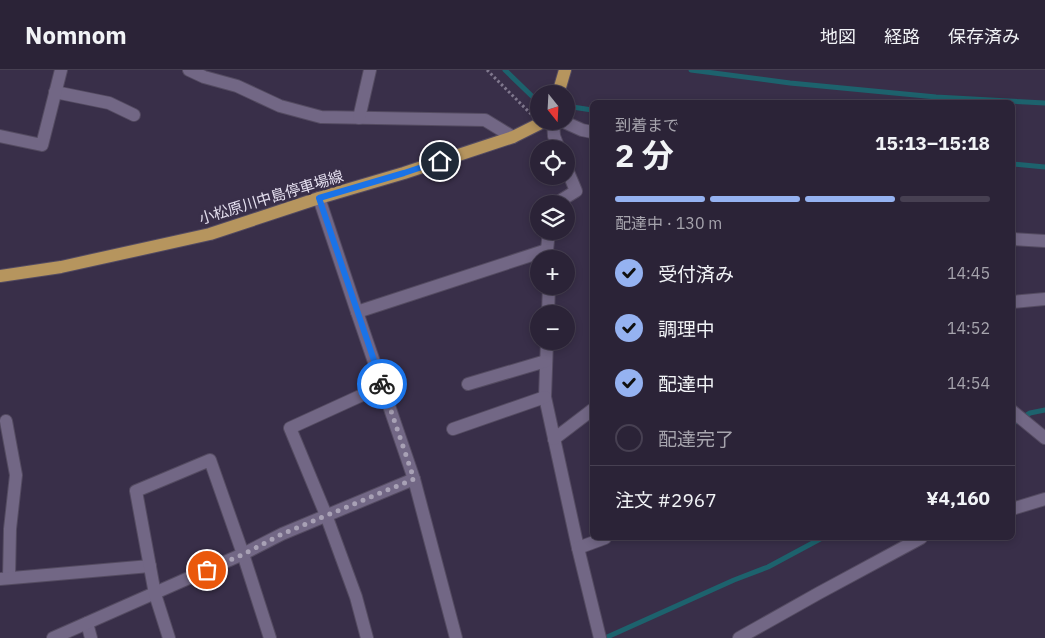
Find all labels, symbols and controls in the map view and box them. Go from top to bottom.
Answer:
text: Nomnom [25,19,127,51]
text: 地図 [820,25,856,48]
text: 経路 [884,25,920,48]
text: 保存済み [948,25,1020,48]
north arrow [530,85,575,130]
map controls [530,85,575,350]
text: 到着まで [615,115,679,135]
text: 15:13–15:18 [875,131,990,155]
text: 2 分 [615,134,674,176]
pin [419,140,461,182]
button: locate [530,140,575,185]
icon: home [426,147,454,175]
street label: 小松原川中島停車場線 [196,166,346,228]
button: layers [530,195,575,240]
text: 配達中 · 130 m [615,213,722,233]
button: + [530,250,575,295]
icon: check [615,259,643,287]
text: 受付済み [658,262,734,286]
text: 14:45 [947,263,990,283]
button: − [530,305,575,350]
icon: check [615,314,643,342]
text: 調理中 [658,317,715,341]
text: 14:52 [947,318,990,338]
courier [357,359,407,409]
icon: check [615,369,643,397]
icon: bike [368,370,396,398]
text: 配達中 [658,372,715,396]
text: 14:54 [947,373,990,393]
text: 配達完了 [658,427,734,451]
text: ¥4,160 [926,486,990,510]
text: 注文 #2967 [615,488,717,512]
pin [186,549,228,591]
icon: bag [193,556,221,584]

